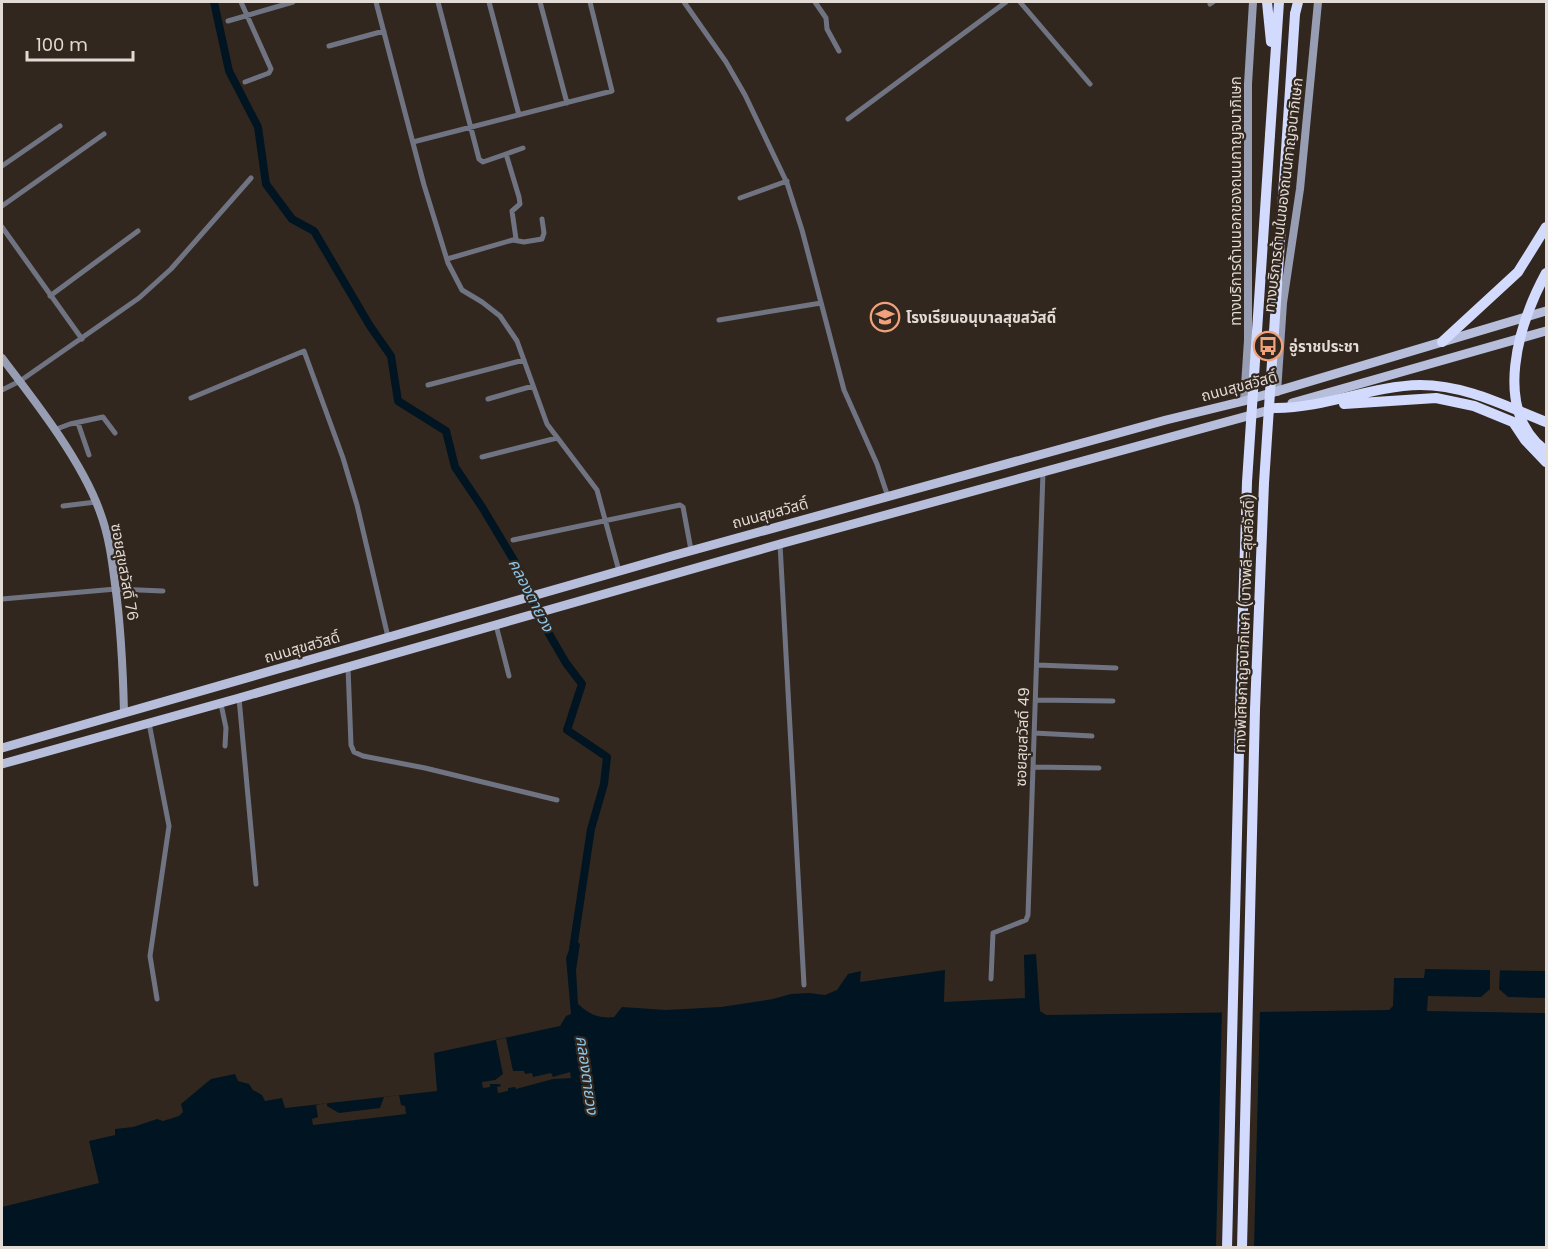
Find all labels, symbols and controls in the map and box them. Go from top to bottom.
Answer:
scale bar [27,24,134,62]
text: 100 m [36,32,88,57]
street label: ทางบริการด้านนอกของถนนกาญจนาภิเษก [1225,76,1246,326]
street label: ทางบริการด้านในของถนนกาญจนาภิเษก [1258,76,1308,314]
school or university icon: โรงเรียนอนุบาลสุขสวัสดิ์ [869,301,901,333]
place label: โรงเรียนอนุบาลสุขสวัสดิ์ [906,307,1057,328]
bus stop icon: อู่ราชประชา [1252,330,1284,362]
place label: อู่ราชประชา [1289,336,1359,357]
street label: ถนนสุขสวัสดิ์ [1199,366,1279,406]
street label: ถนนสุขสวัสดิ์ [730,493,810,533]
street label: ทางพิเศษกาญจนาภิเษก (บางพลี-สุขสวัสดิ์) [1229,493,1259,753]
street label: ซอยสุขสวัสดิ์ 76 [106,522,144,622]
water label: คลองตายวง [503,554,560,637]
street label: ถนนสุขสวัสดิ์ [262,626,342,668]
street label: ซอยสุขสวัสดิ์ 49 [1010,687,1034,787]
water label: คลองตายวง [570,1034,604,1117]

